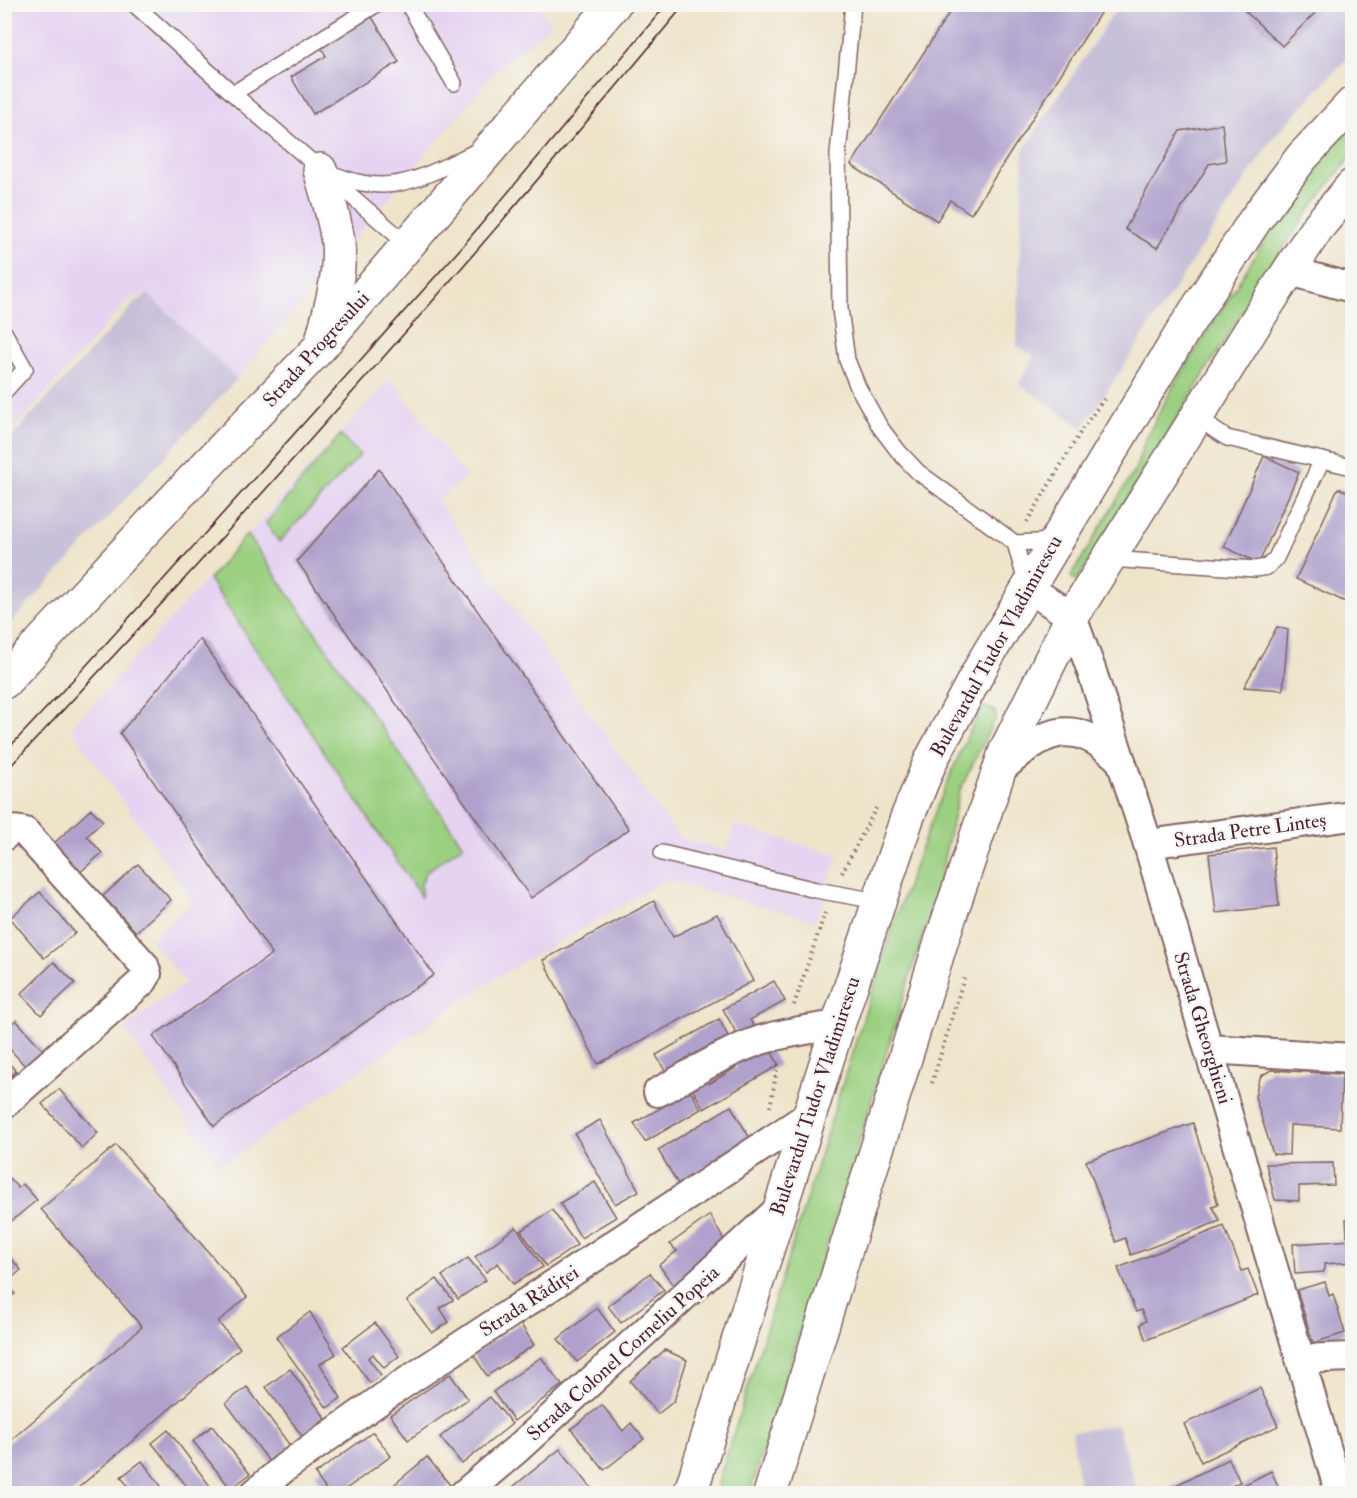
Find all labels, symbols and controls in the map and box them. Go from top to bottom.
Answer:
street label: Strada Progresului [257,286,375,412]
street label: Bulevardul Tudor Vladimirescu [925,531,1067,761]
street label: Strada Petre Linteș [1172,807,1328,853]
street label: Strada Gheorghieni [1168,949,1238,1107]
street label: Bulevardul Tudor Vladimirescu [765,973,865,1219]
street label: Strada Colonel Corneliu Popeia [522,1259,726,1447]
street label: Strada Rădiței [475,1260,583,1342]

